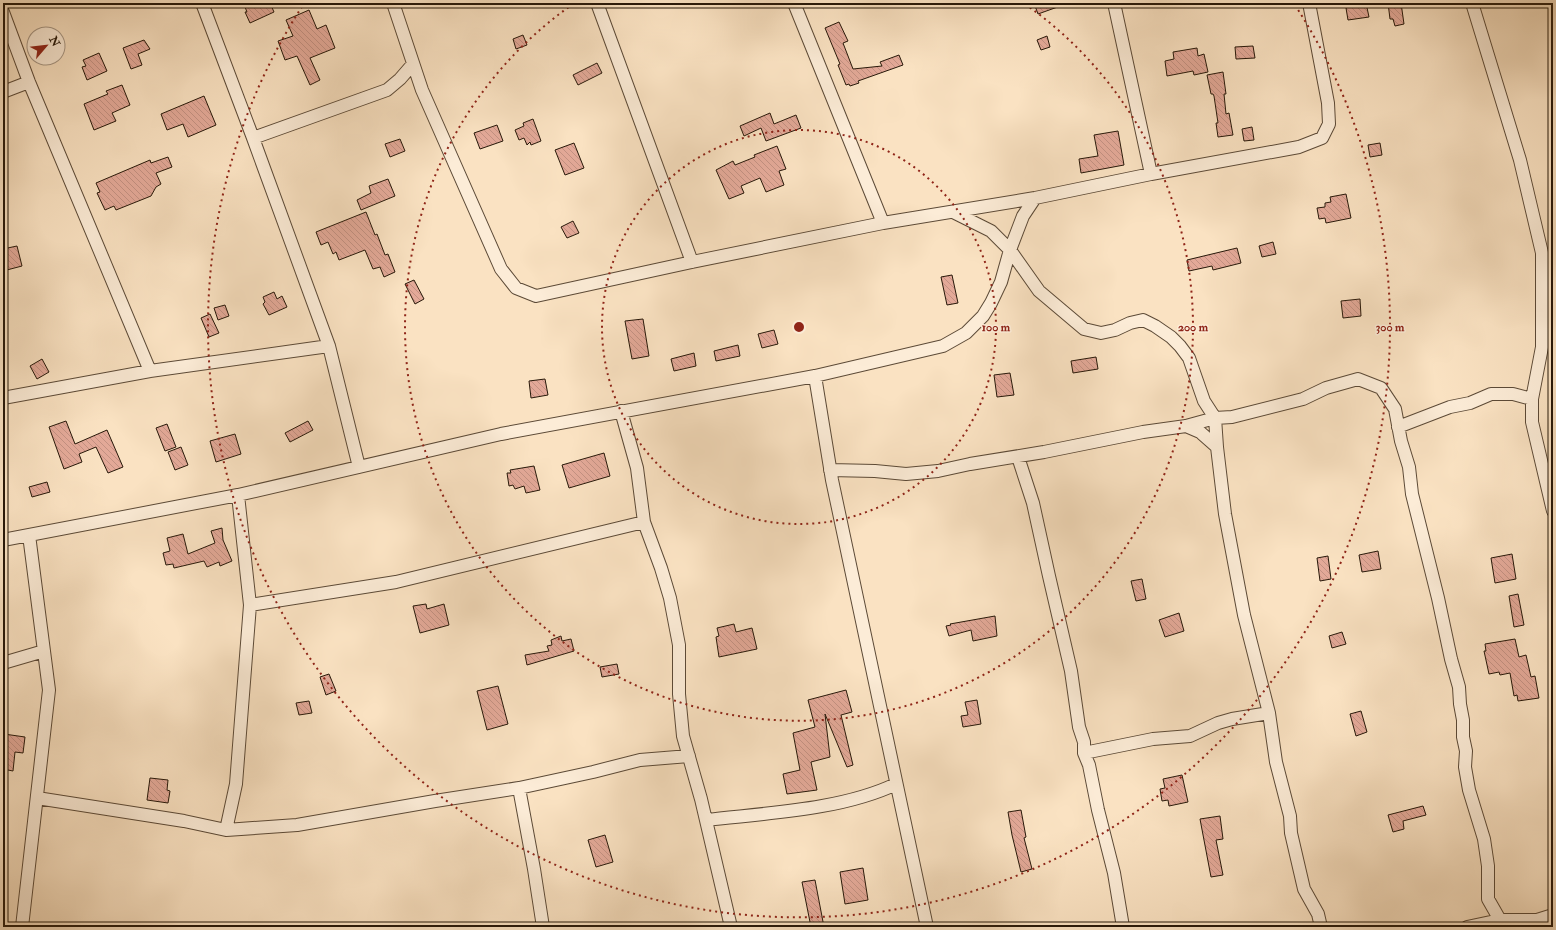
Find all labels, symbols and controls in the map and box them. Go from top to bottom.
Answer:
north arrow [26,26,66,66]
text: N [46,33,63,50]
centre of rings [792,320,806,334]
text: 100 m [982,320,1011,335]
text: 200 m [1178,320,1209,335]
text: 300 m [1376,320,1405,335]

